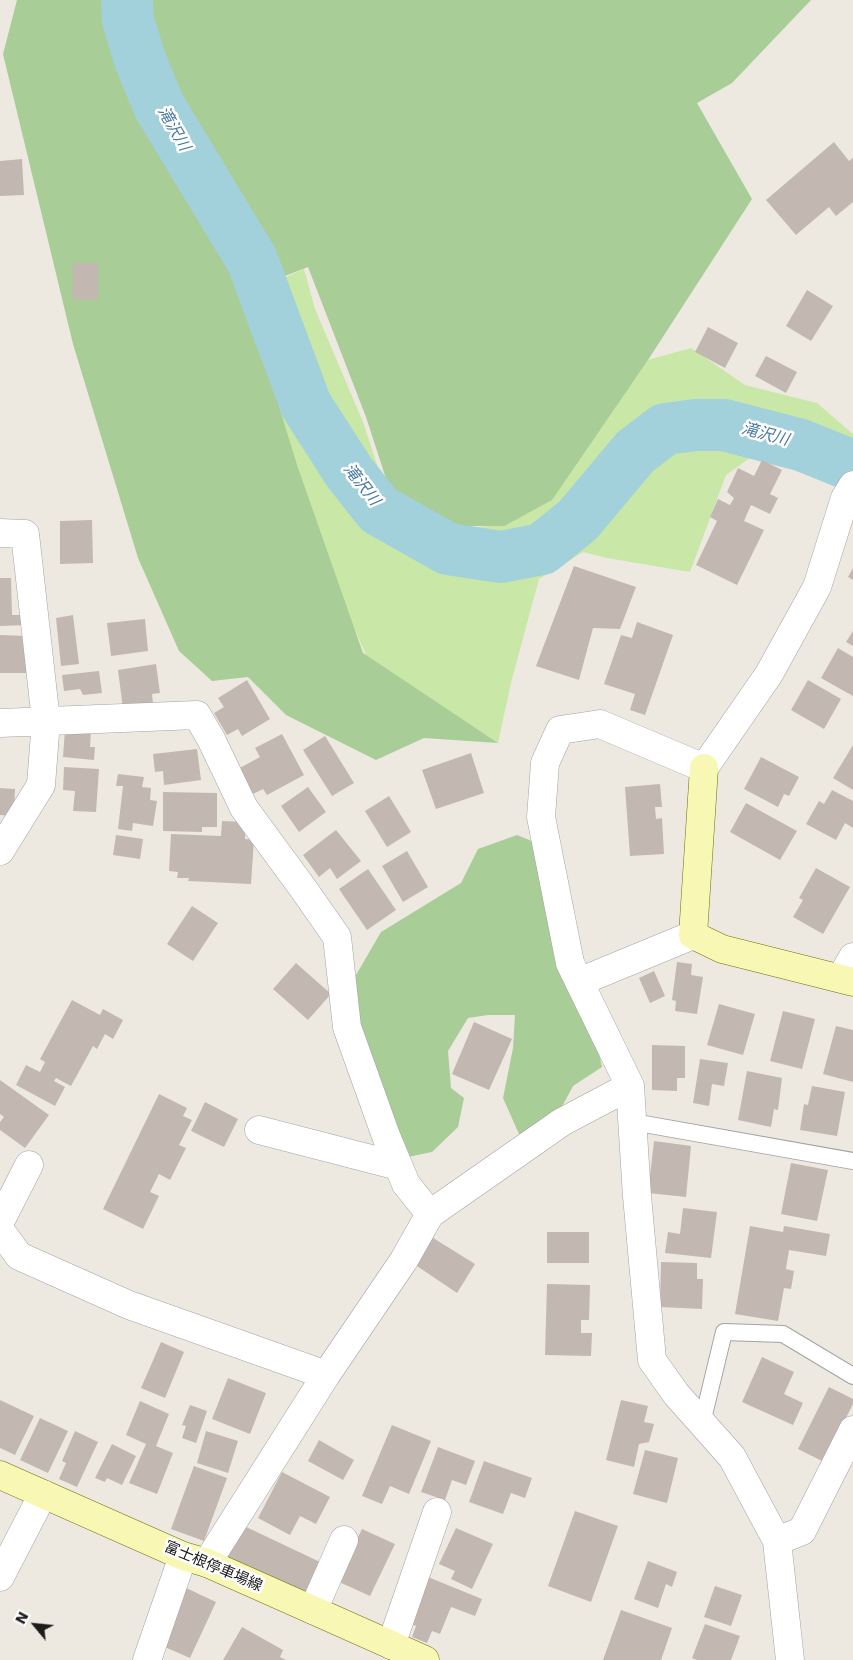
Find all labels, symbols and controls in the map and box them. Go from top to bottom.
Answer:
water label: 滝沢川 [153,103,193,155]
water label: 滝沢川 [739,420,791,450]
water label: 滝沢川 [339,460,383,510]
street label: 富士根停車場線 [161,1538,265,1596]
north arrow [10,1600,60,1650]
text: N [12,1609,32,1627]

